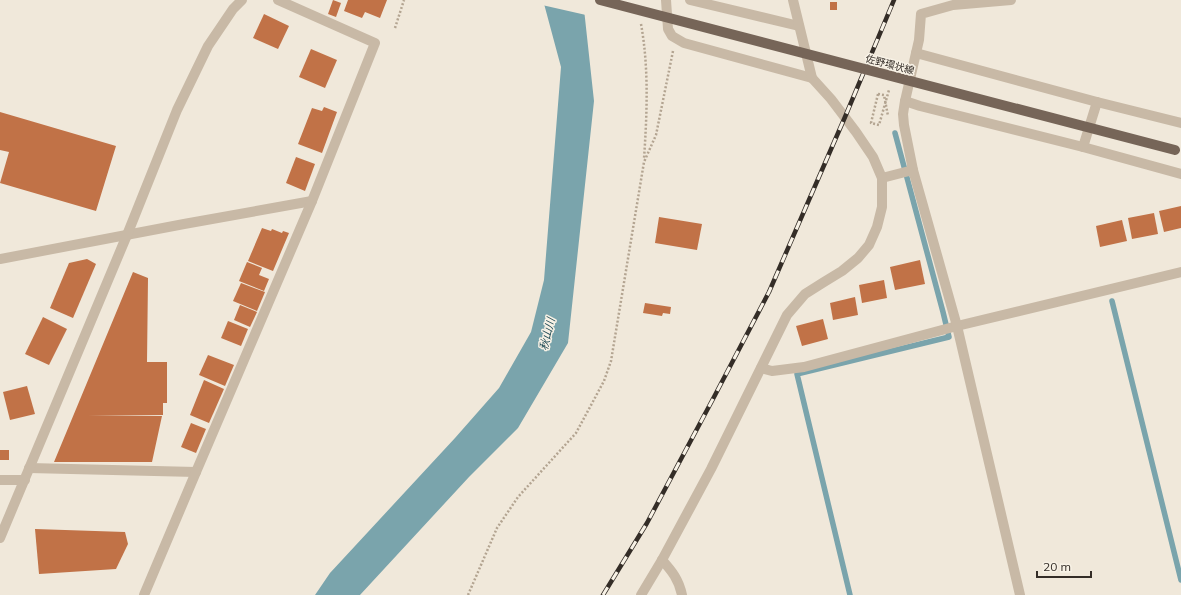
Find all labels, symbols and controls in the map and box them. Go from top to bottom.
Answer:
street label: 佐野環状線 [864,52,916,77]
water label: 秋山川 [536,315,558,352]
scale bar [1037,553,1091,579]
text: 20 m [1043,559,1071,574]

